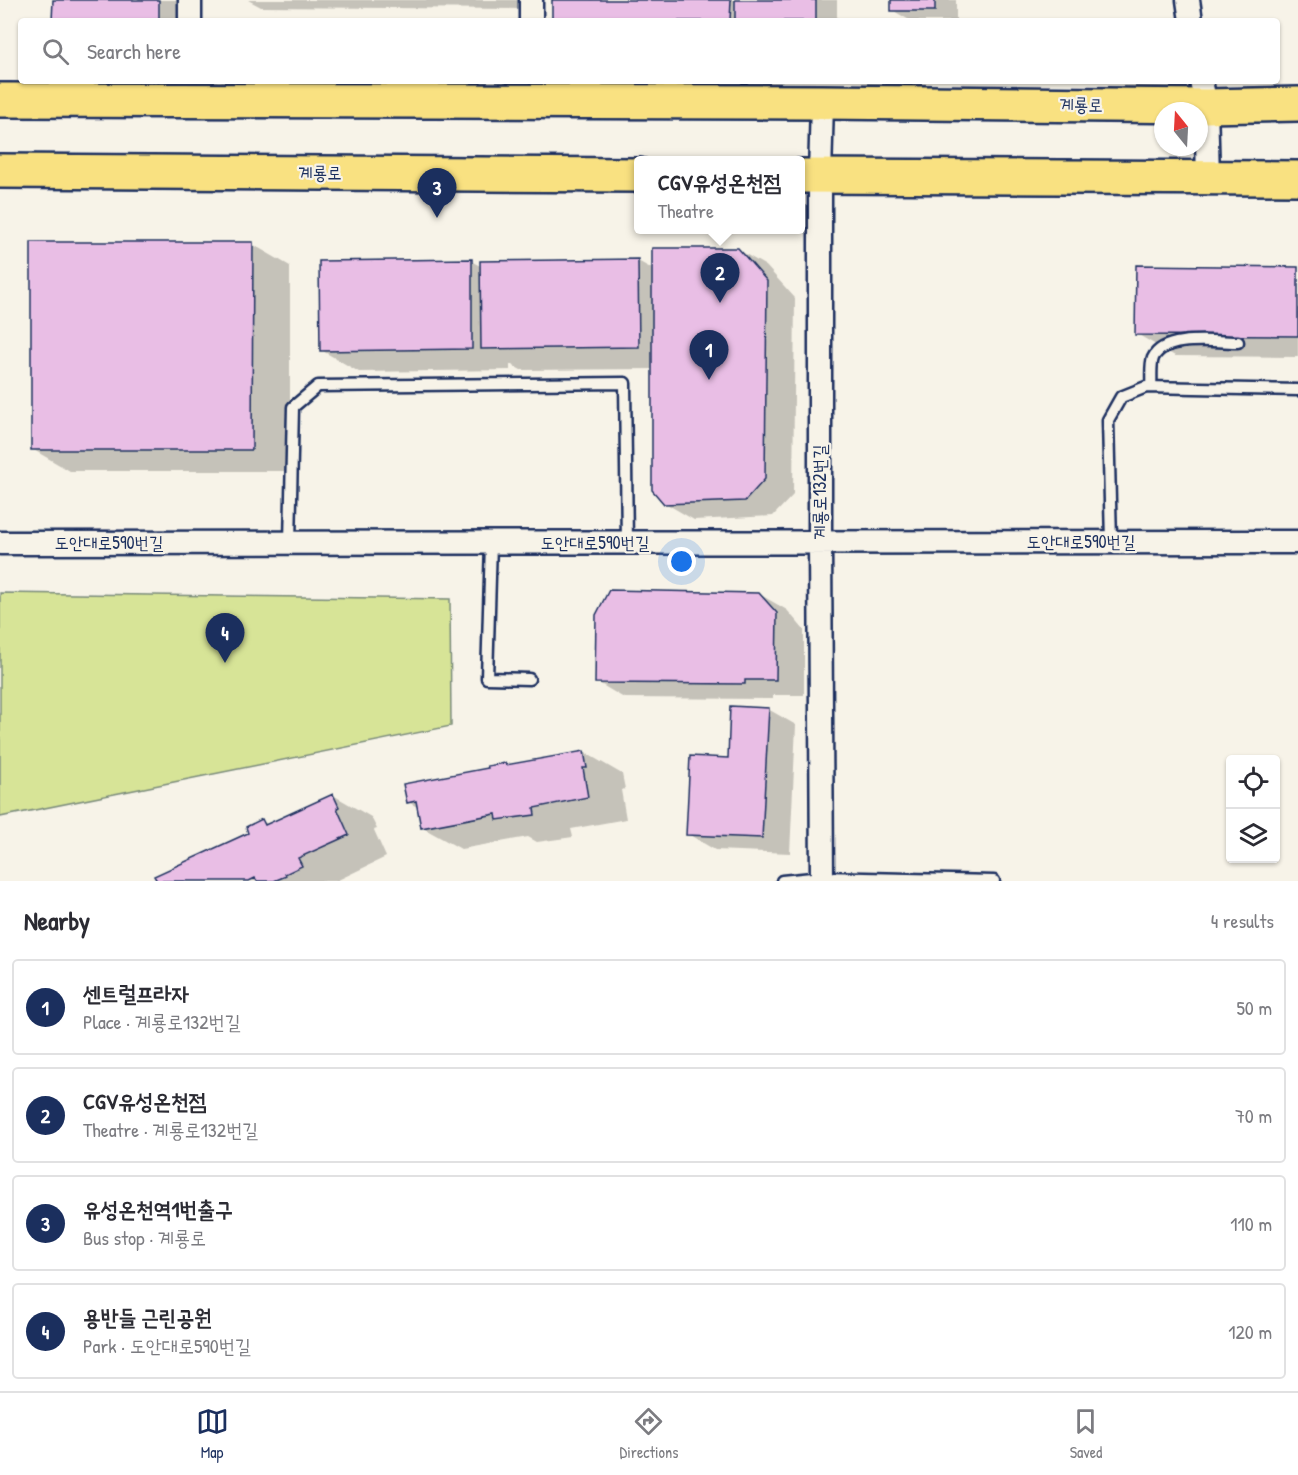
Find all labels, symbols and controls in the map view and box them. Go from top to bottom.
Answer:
search box [18,18,1280,84]
icon: search [39,35,72,68]
text: Search here [87,36,181,66]
street label: 계룡로 [1059,92,1103,117]
north arrow [1154,102,1208,156]
popup [634,156,805,234]
street label: 계룡로 [298,160,342,185]
text: CGV유성온천점 [658,167,781,197]
pin: 3 [418,168,456,218]
text: Theatre [658,197,714,224]
pin: 2 [700,254,740,303]
pin: 1 [690,330,728,380]
street label: 계룡로132번길 [807,444,832,540]
street label: 도안대로590번길 [1026,529,1136,554]
street label: 도안대로590번길 [54,530,164,555]
street label: 도안대로590번길 [540,530,650,555]
your location [667,547,696,576]
pin: 4 [206,614,244,663]
map controls [1226,755,1280,863]
button: locate [1226,755,1280,809]
button: layers [1226,809,1280,863]
text: Nearby [24,903,90,938]
text: 4 results [1211,907,1274,934]
text: 센트럴프라자 [83,978,189,1008]
text: 1 [42,994,49,1021]
text: 50 m [1236,994,1272,1021]
text: Place · 계룡로132번길 [83,1008,241,1035]
text: CGV유성온천점 [83,1086,207,1116]
text: 2 [41,1102,50,1129]
text: 70 m [1235,1102,1272,1129]
text: Theatre · 계룡로132번길 [83,1116,258,1143]
text: 유성온천역1번출구 [83,1194,233,1224]
text: 3 [41,1210,50,1237]
text: 110 m [1230,1210,1272,1237]
text: Bus stop · 계룡로 [83,1224,206,1251]
text: 용반들 근린공원 [83,1302,212,1332]
text: 4 [42,1318,49,1345]
text: 120 m [1228,1318,1272,1345]
text: Park · 도안대로590번길 [83,1332,251,1359]
tab: Map [196,1405,229,1463]
tab: Directions [620,1405,678,1463]
tab: Saved [1069,1405,1102,1463]

